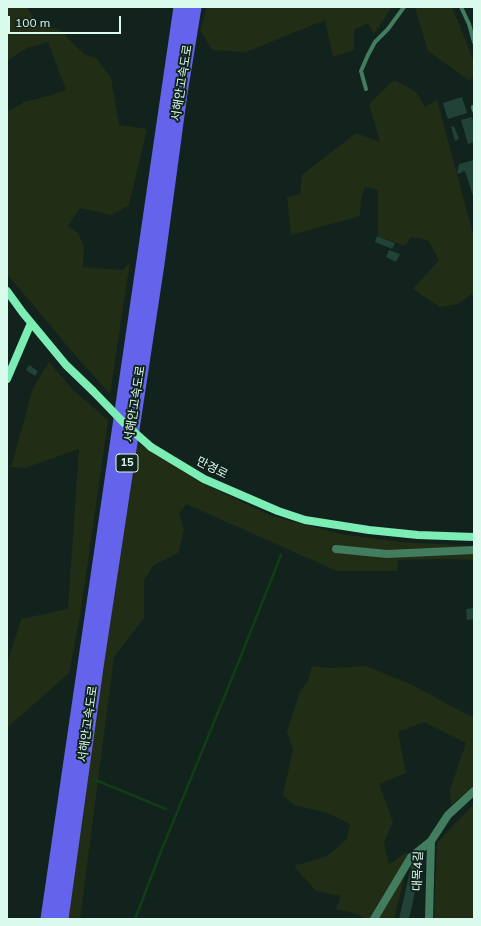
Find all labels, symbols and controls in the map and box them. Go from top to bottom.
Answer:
scale bar [10,8,123,34]
text: 100 m [15,15,50,30]
street label: 서해안고속도로 [169,44,195,122]
street label: 서해안고속도로 [122,365,148,443]
road number: 15 [116,454,138,472]
street label: 만경로 [194,454,230,482]
street label: 서해안고속도로 [75,685,101,763]
street label: 대목4길 [410,851,426,891]

